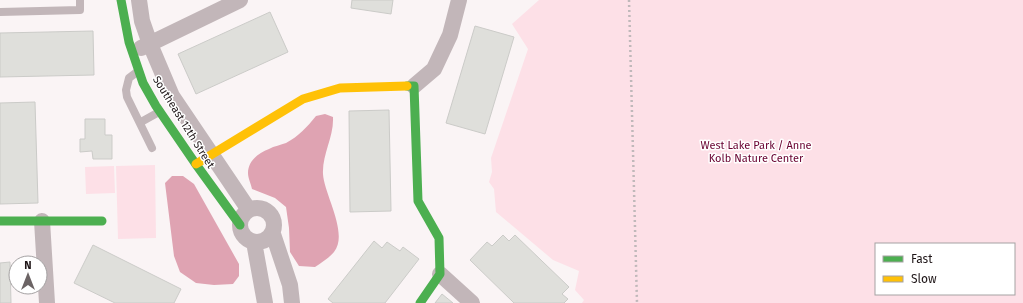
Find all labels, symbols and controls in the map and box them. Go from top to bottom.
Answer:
street label: Southeast 12th Street [150,74,217,171]
park label: West Lake Park / Anne Kolb Nature Center [700,139,812,165]
legend [875,243,1015,295]
text: Fast [911,252,933,266]
north arrow [8,255,48,295]
text: N [24,259,32,272]
text: Slow [911,272,937,286]

